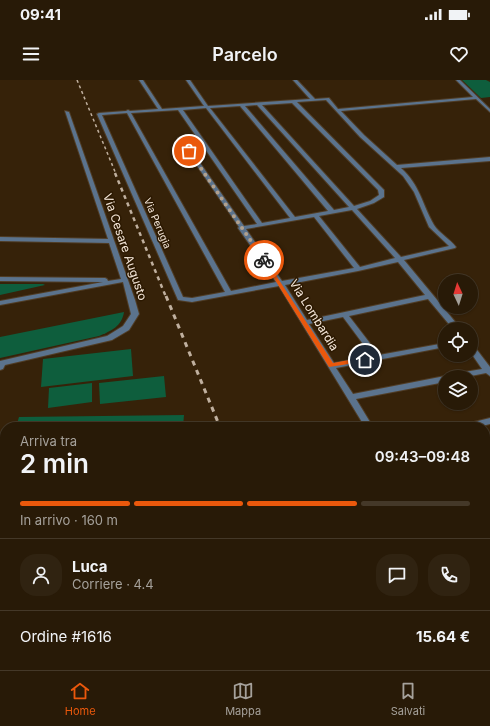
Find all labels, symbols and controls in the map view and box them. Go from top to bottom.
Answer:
text: 09:41 [20,5,61,24]
icon: menu [20,43,42,65]
icon: heart [448,43,470,65]
text: Parcelo [212,44,278,65]
pin [172,134,206,168]
icon: bag [178,140,200,162]
street label: Via Cesare Augusto [100,191,151,302]
street label: Via Perugia [142,196,174,250]
courier [244,240,284,280]
icon: bike [253,249,275,271]
north arrow [438,274,478,314]
map controls [438,274,478,410]
street label: Via Lombardia [287,276,342,353]
button: locate [438,322,478,362]
pin [348,343,382,377]
icon: home [354,349,376,371]
button: layers [438,370,478,410]
text: Arriva tra [20,433,77,449]
text: 09:43–09:48 [375,447,470,466]
text: 2 min [20,448,89,479]
text: In arrivo · 160 m [20,512,118,528]
button: person [20,554,62,596]
button: chat [376,554,418,596]
button: phone [428,554,470,596]
text: Luca [72,557,108,576]
text: Corriere · 4.4 [72,576,154,592]
text: Ordine #1616 [20,627,112,646]
text: 15.64 € [416,627,470,646]
tab: Home [65,680,96,718]
tab: Mappa [225,680,261,718]
tab: Salvati [391,680,425,718]

